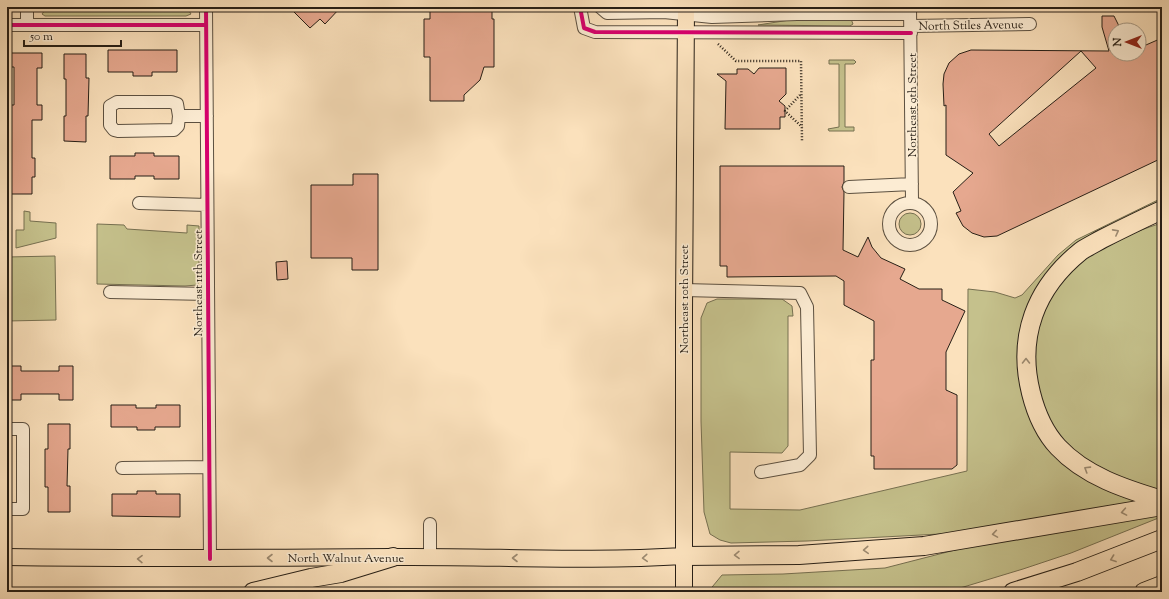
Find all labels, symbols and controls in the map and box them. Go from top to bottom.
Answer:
street label: North Stiles Avenue [918,16,1024,36]
scale bar [24,22,121,48]
north arrow [1107,22,1147,62]
text: 50 m [29,28,53,46]
text: N [1110,37,1126,47]
street label: Northeast 9th Street [904,53,922,157]
one-way arrow [1112,229,1119,237]
street label: Northeast 11th Street [190,230,208,336]
street label: Northeast 10th Street [676,245,694,353]
one-way arrow [1022,358,1030,364]
one-way arrow [1084,467,1091,474]
one-way arrow [1120,508,1127,516]
one-way arrow [992,529,998,538]
one-way arrow [863,545,869,554]
street label: North Walnut Avenue [288,550,405,568]
one-way arrow [734,551,740,559]
one-way arrow [267,554,273,562]
one-way arrow [512,554,518,562]
one-way arrow [642,554,648,562]
one-way arrow [1109,554,1116,562]
one-way arrow [137,555,143,563]

